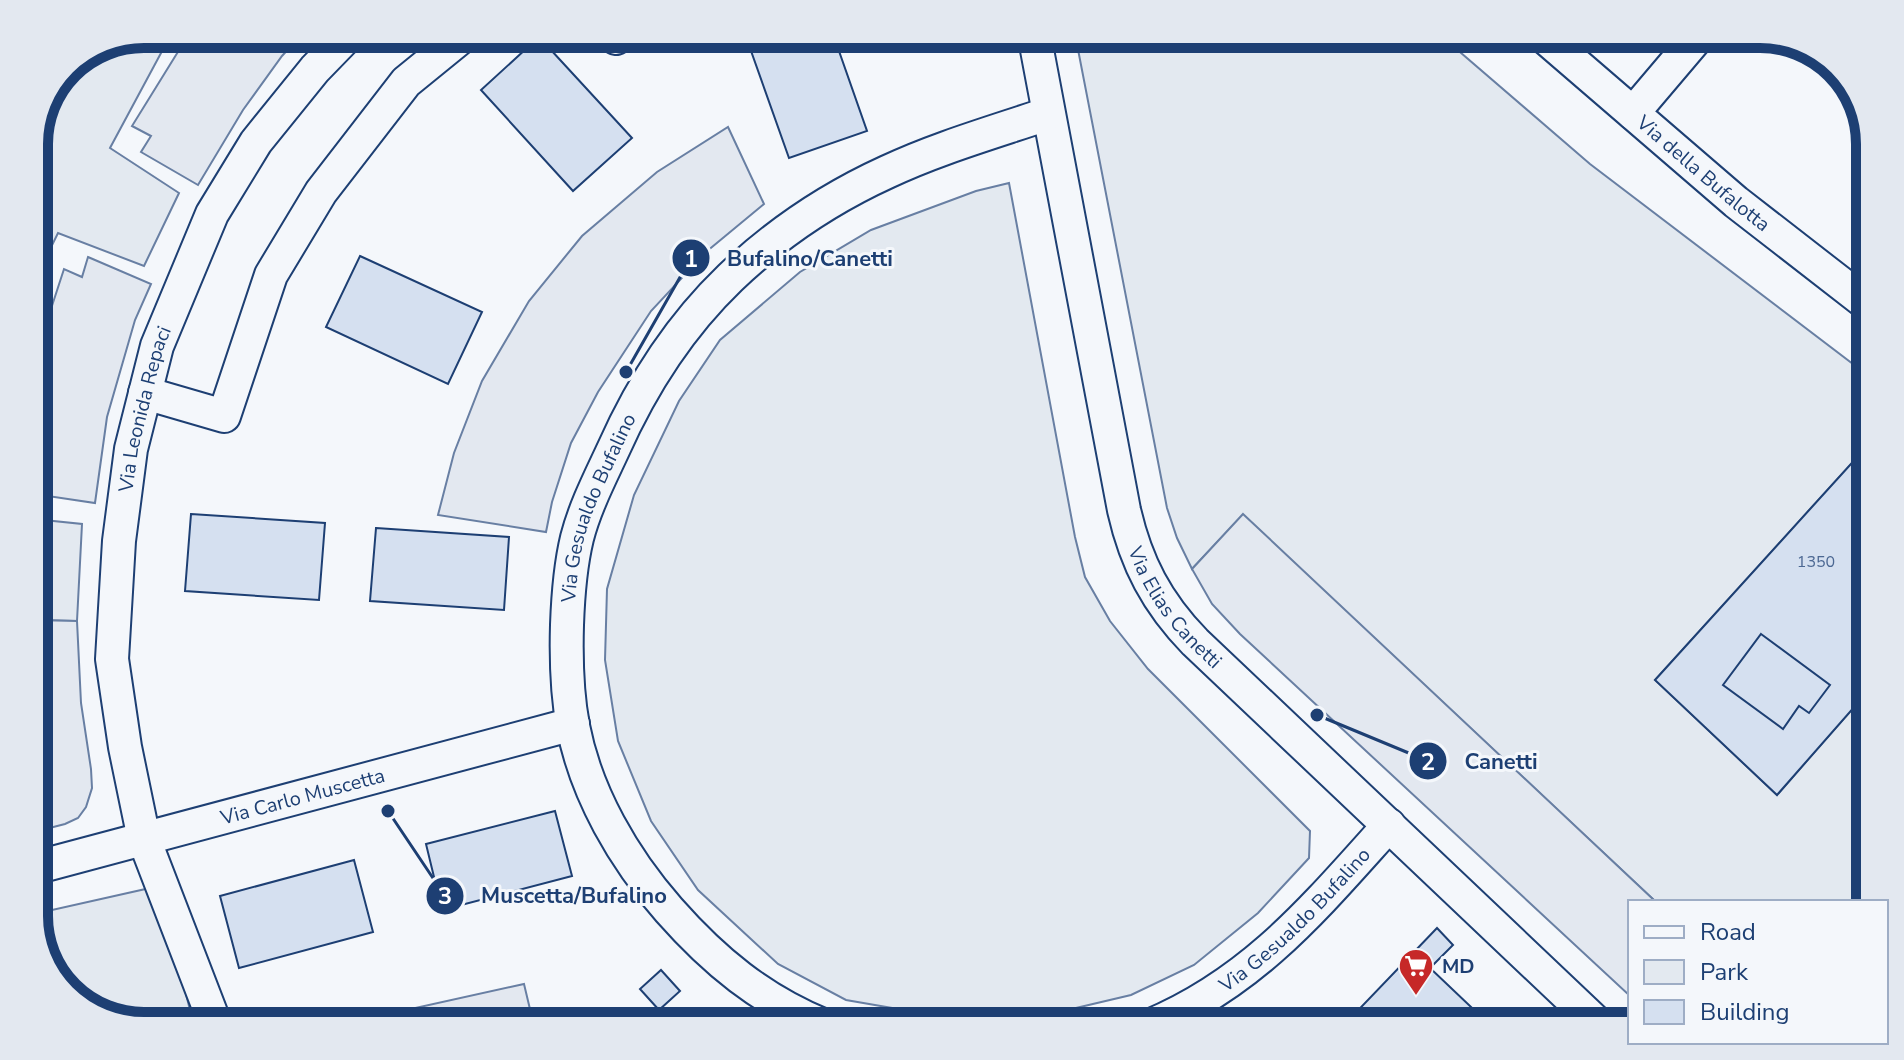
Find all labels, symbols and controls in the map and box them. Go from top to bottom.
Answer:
street label: Via della Bufalotta [1630,108,1776,237]
callout: Bufalino/Canetti [671,235,909,281]
text: 1 [684,243,698,275]
text: Bufalino/Canetti [727,244,893,274]
street label: Via Leonida Repaci [112,322,177,495]
street label: Via Gesualdo Bufalino [554,408,642,604]
street label: Via Elias Canetti [1122,541,1228,674]
house number: 1350 [1797,551,1835,573]
callout: Canetti [1408,738,1554,784]
text: 2 [1421,746,1435,778]
text: Canetti [1464,747,1538,777]
street label: Via Carlo Muscetta [216,761,388,831]
street label: Via Gesualdo Bufalino [1213,842,1376,999]
callout: Muscetta/Bufalino [425,873,682,919]
text: 3 [438,880,452,912]
text: Muscetta/Bufalino [481,881,667,911]
legend [1628,900,1888,1044]
text: Road [1700,916,1756,948]
supermarket icon: MD [1397,947,1435,997]
place label: MD [1442,953,1475,980]
text: Park [1700,956,1749,988]
text: Building [1700,996,1790,1028]

